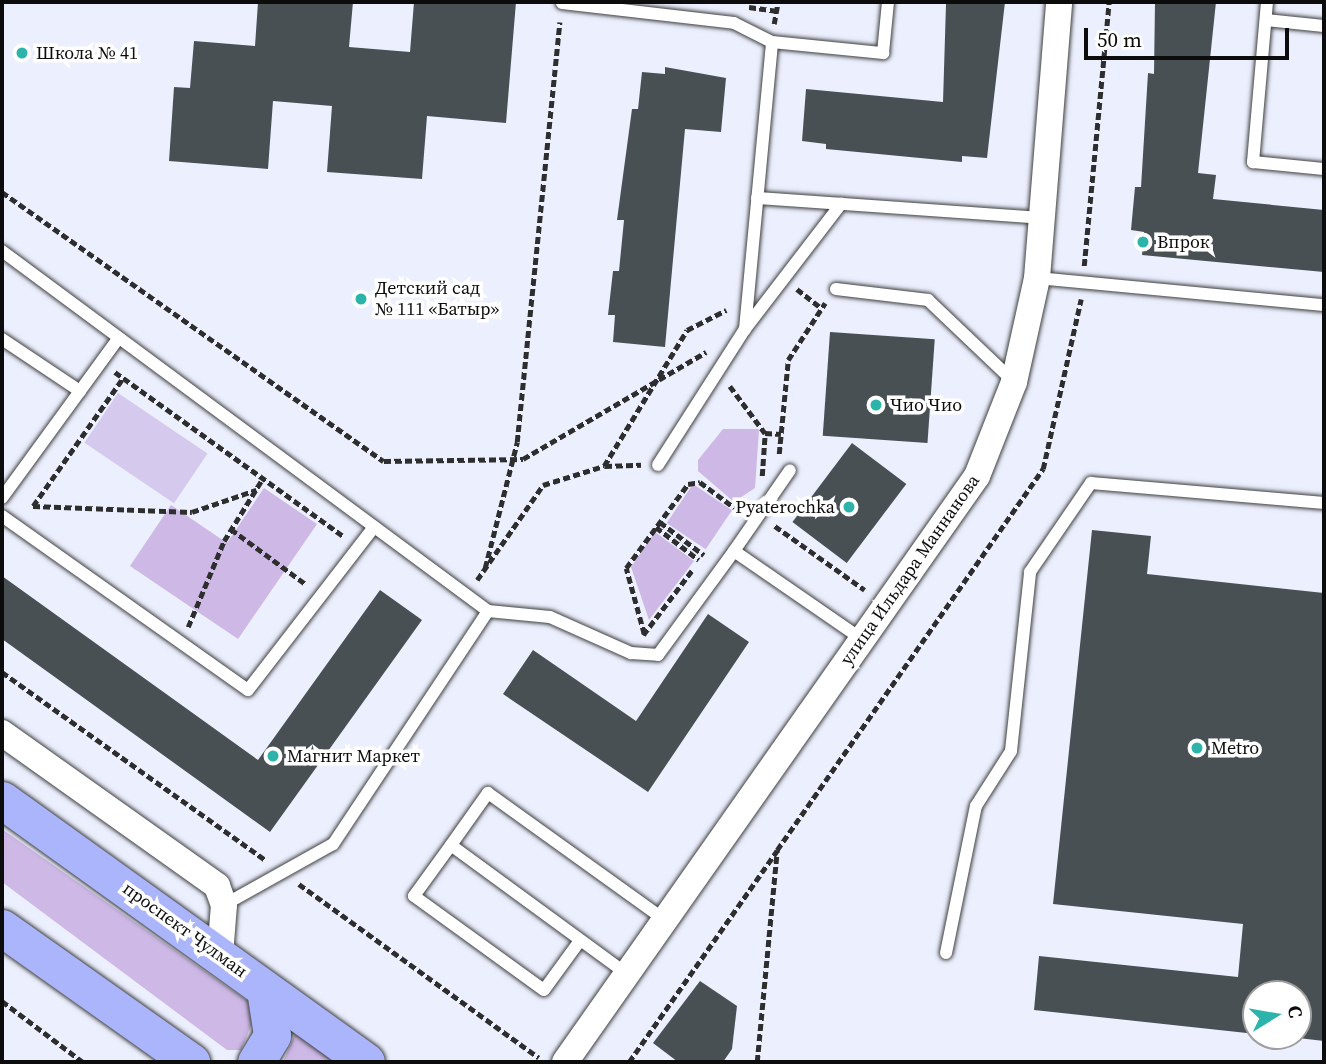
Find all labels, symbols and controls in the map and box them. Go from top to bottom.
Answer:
scale bar [1088,14,1293,58]
text: 50 m [1097,25,1142,54]
place label: Школа № 41 [36,42,138,64]
marker: Школа № 41 [14,45,30,61]
place label: Впрок [1157,231,1210,253]
marker: Впрок [1135,234,1151,250]
place label: Детский сад № 111 «Батыр» [375,278,499,320]
marker: Детский сад № 111 «Батыр» [353,291,369,307]
place label: Чио Чио [890,394,962,416]
marker: Чио Чио [868,397,884,413]
street label: улица Ильдара Маннанова [836,470,984,670]
place label: Pyaterochka [735,496,835,518]
marker: Pyaterochka [841,499,857,515]
place label: Metro [1211,737,1259,759]
marker: Metro [1189,740,1205,756]
place label: Магнит Маркет [287,745,420,767]
marker: Магнит Маркет [265,748,281,764]
street label: проспект Чулман [119,878,251,982]
north arrow [1242,980,1312,1050]
text: С [1282,1003,1310,1020]

